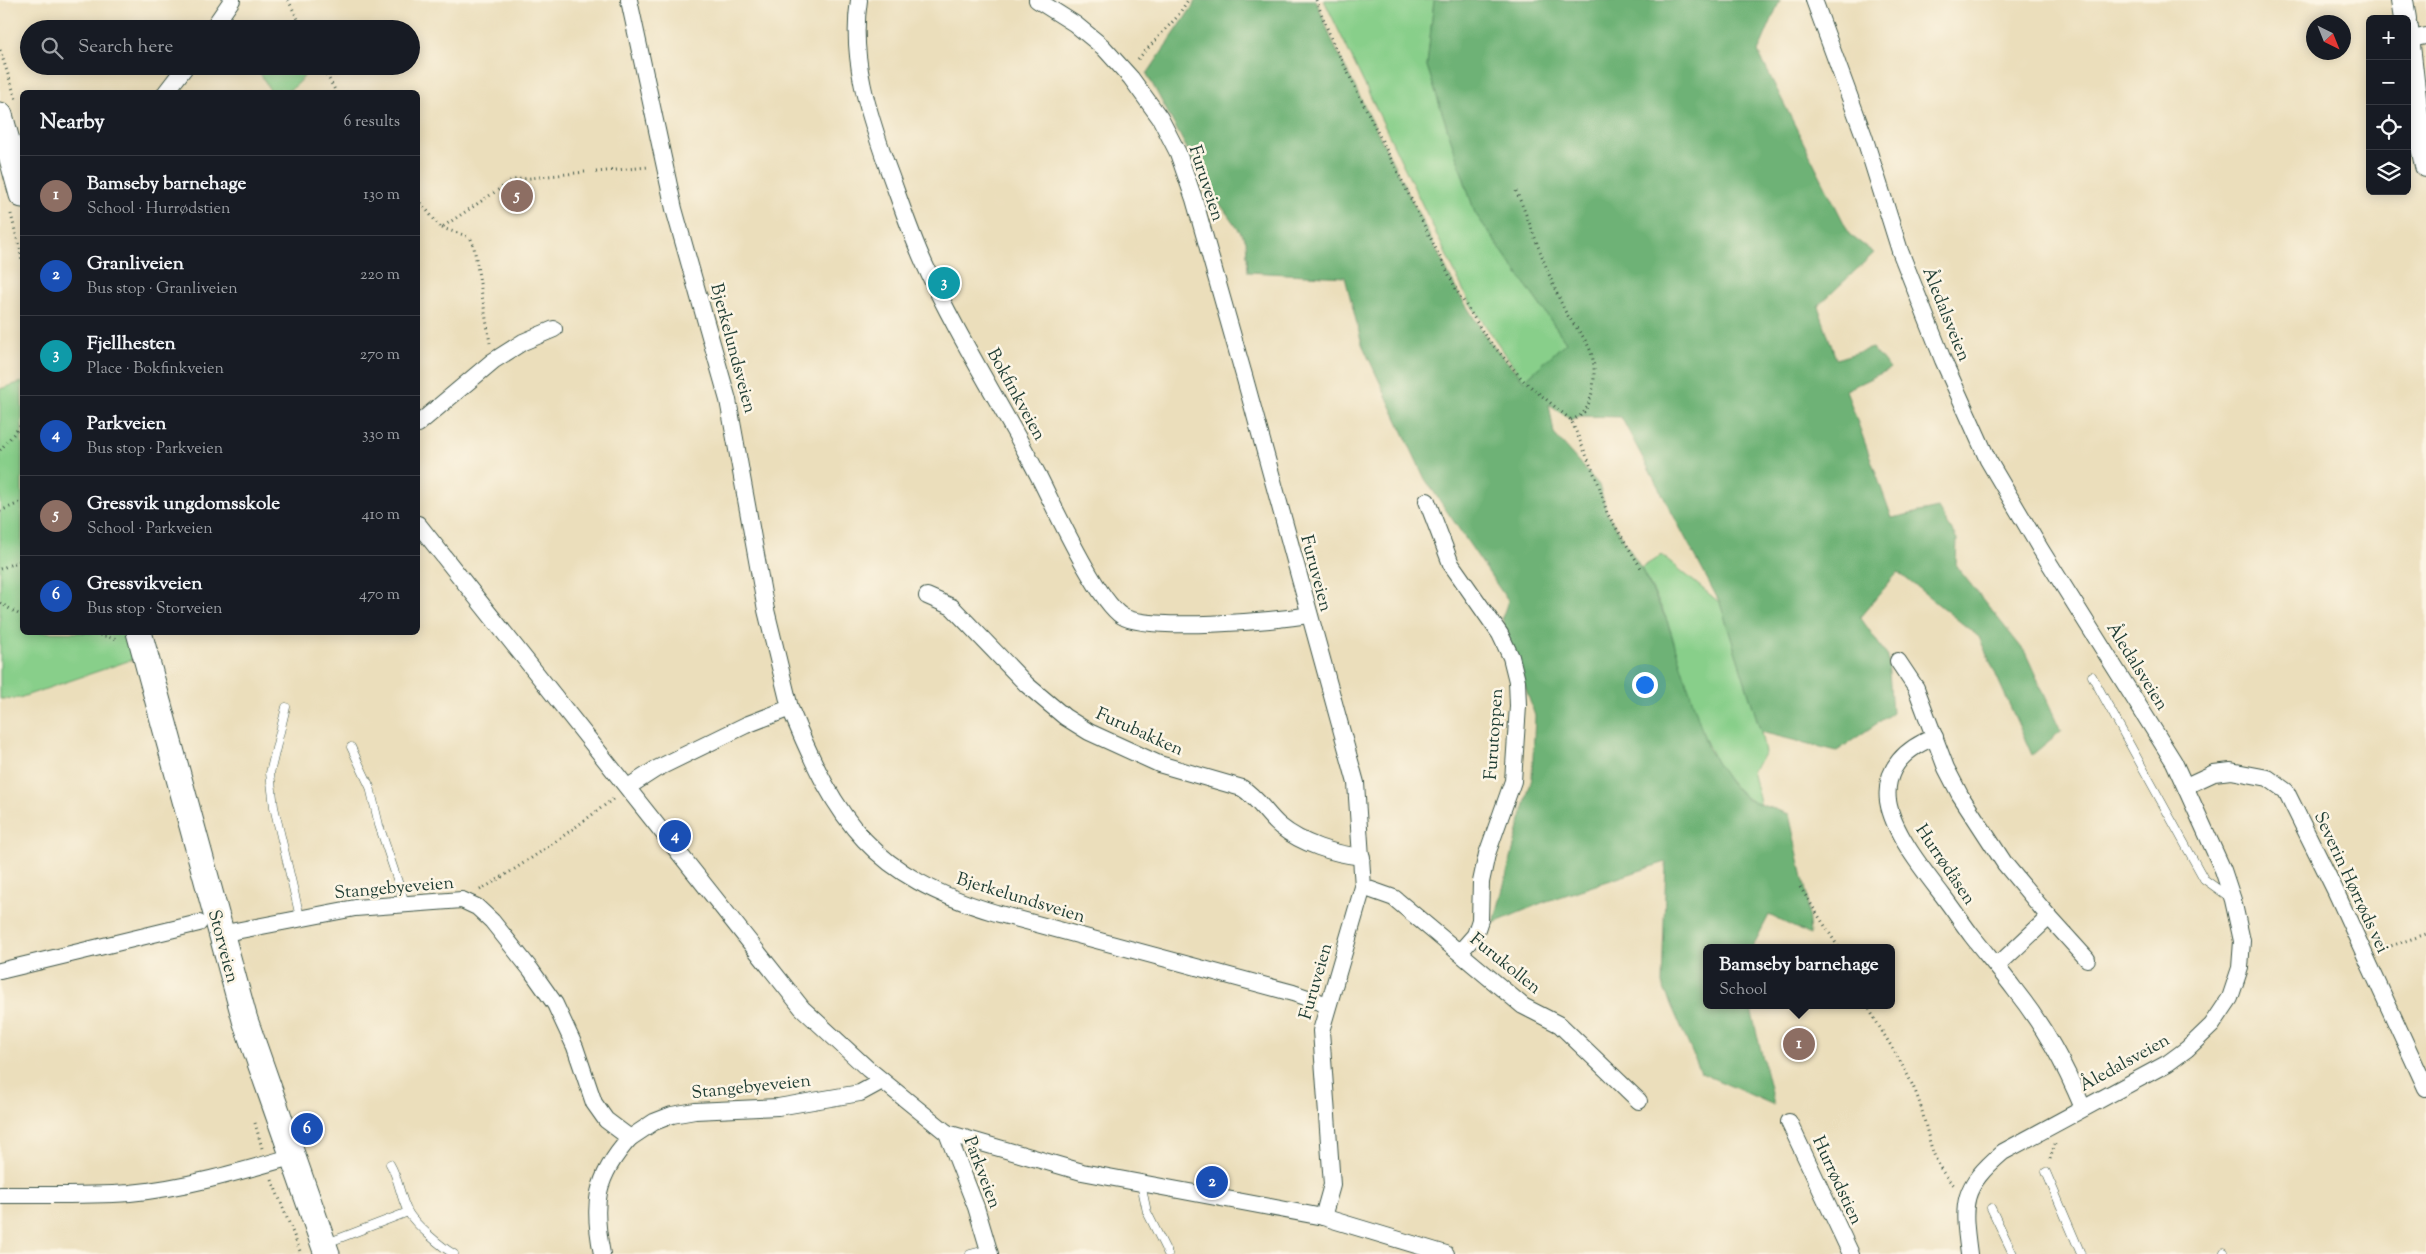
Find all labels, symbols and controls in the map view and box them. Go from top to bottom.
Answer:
north arrow [2306,15,2351,60]
map controls [2366,15,2411,195]
button: + [2366,15,2411,60]
search box [20,20,420,75]
icon: search [38,34,66,62]
text: Search here [78,34,173,61]
button: − [2366,60,2411,105]
button: locate [2366,105,2411,150]
text: Nearby [40,108,105,138]
text: 6 results [344,111,400,134]
street label: Furuveien [1181,142,1230,225]
button: layers [2366,150,2411,195]
text: Bamseby barnehage [87,171,246,198]
pin: 5 [501,177,533,215]
text: 1 [53,184,59,207]
text: 130 m [363,184,400,207]
text: School · Hurrødstien [87,198,230,221]
text: Granliveien [87,251,184,278]
text: 2 [52,264,60,287]
text: 220 m [360,264,400,287]
pin: 3 [928,264,960,302]
street label: Åledalsveien [1914,264,1976,366]
text: Bus stop · Granliveien [87,278,238,301]
street label: Bjerkelundsveien [702,281,762,417]
text: Fjellhesten [87,331,176,358]
text: 3 [53,344,59,367]
text: 270 m [360,344,400,367]
street label: Bokfinkveien [979,344,1052,446]
text: Place · Bokfinkveien [87,358,224,381]
text: Parkveien [87,411,167,438]
text: 4 [52,424,60,447]
text: 330 m [362,424,400,447]
text: Bus stop · Parkveien [87,438,223,461]
text: Gressvik ungdomsskole [87,491,280,518]
text: 5 [53,504,59,527]
text: 410 m [362,504,400,527]
text: School · Parkveien [87,518,213,541]
street label: Furuveien [1292,532,1338,615]
text: Gressvikveien [87,571,202,598]
text: 6 [52,584,60,607]
text: 470 m [359,584,400,607]
text: Bus stop · Storveien [87,598,223,621]
street label: Åledalsveien [2099,618,2174,717]
your location [1632,672,1658,698]
street label: Furutoppen [1479,687,1511,781]
street label: Furubakken [1091,702,1187,764]
street label: Severin Hørrøds vei [2306,808,2394,958]
pin: 4 [659,817,691,855]
street label: Hurrødåsen [1908,819,1981,911]
street label: Bjerkelundsveien [953,867,1088,931]
street label: Stangebyeveien [333,871,455,907]
street label: Storveien [200,907,244,986]
street label: Furukollen [1463,928,1546,1002]
street label: Furuveien [1294,940,1340,1023]
popup [1703,944,1895,1009]
text: Bamseby barnehage [1719,952,1879,979]
text: School [1719,979,1767,1002]
pin: 1 [1783,1025,1815,1063]
street label: Åledalsveien [2075,1028,2175,1099]
street label: Stangebyeveien [690,1069,813,1107]
pin: 6 [291,1110,323,1148]
street label: Hurrødstien [1804,1132,1868,1230]
street label: Parkveien [955,1133,1007,1213]
pin: 2 [1196,1163,1228,1201]

